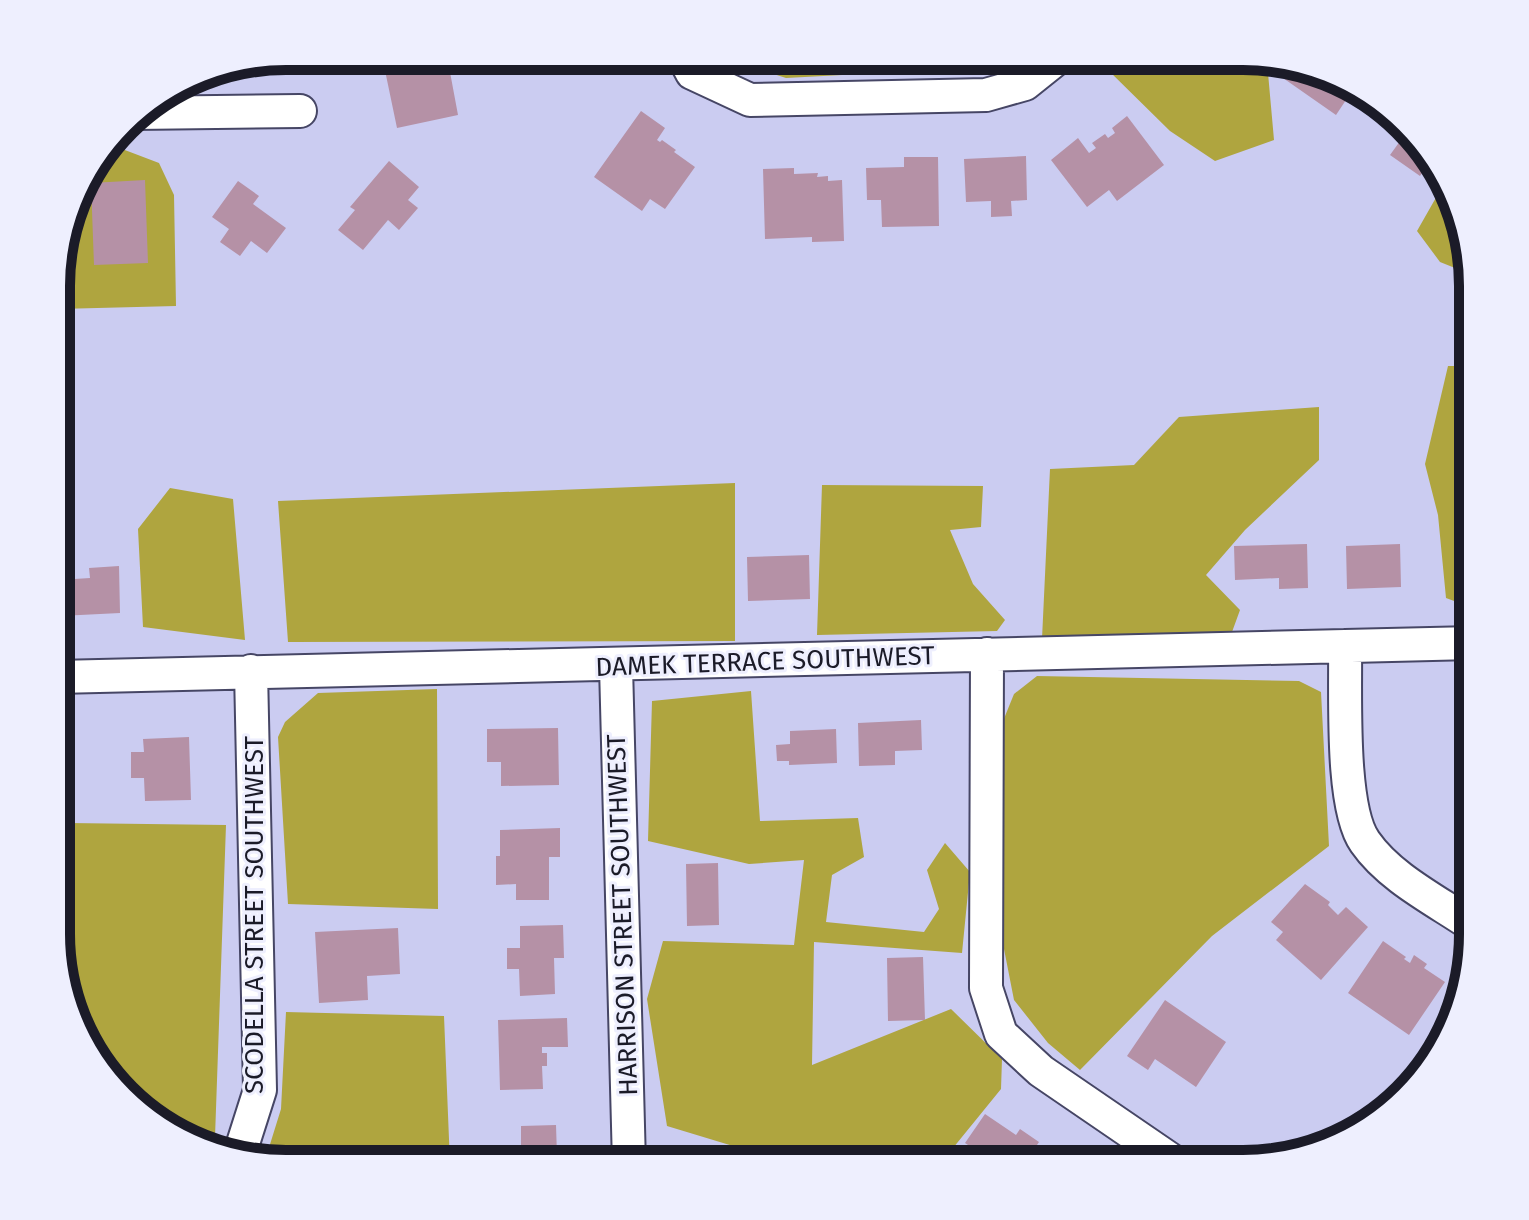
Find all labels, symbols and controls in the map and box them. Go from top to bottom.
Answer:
street label: DAMEK TERRACE SOUTHWEST [595,640,936,683]
street label: HARRISON STREET SOUTHWEST [601,733,644,1096]
street label: SCODELLA STREET SOUTHWEST [239,735,270,1094]

